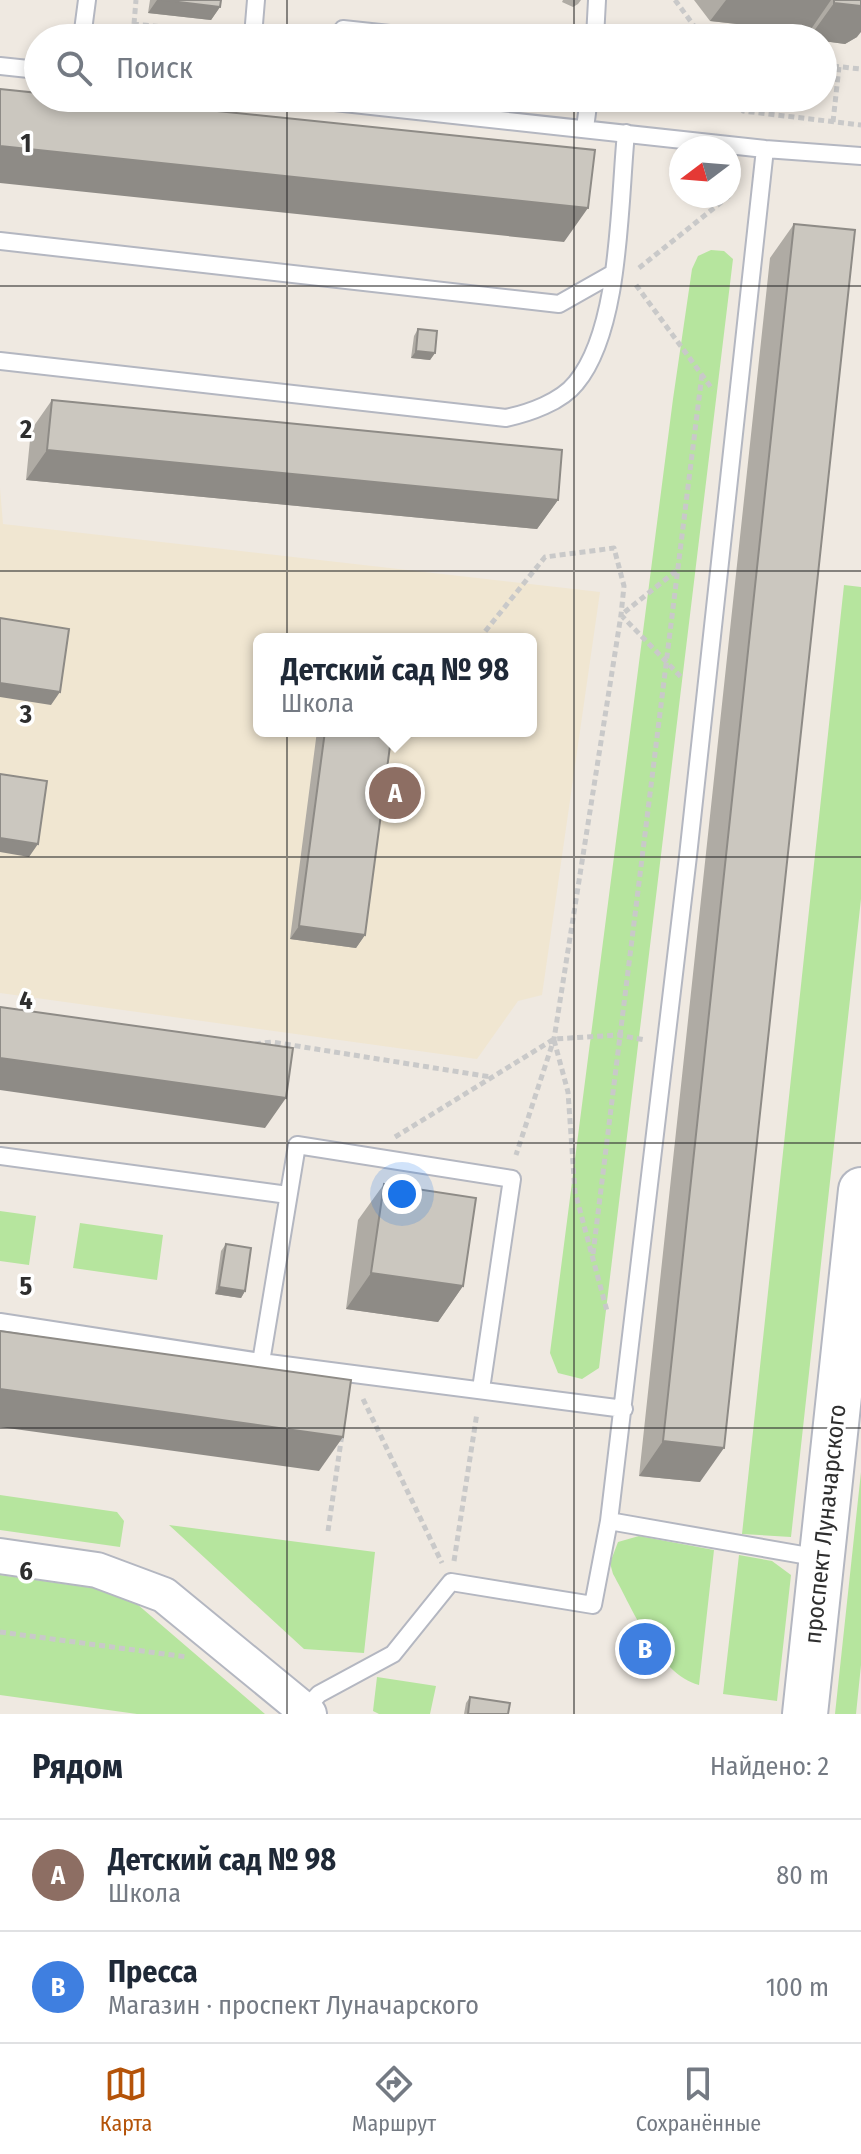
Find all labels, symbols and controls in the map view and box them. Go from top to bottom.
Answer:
search box [24,24,837,112]
icon: search [52,46,96,90]
text: Поиск [116,50,193,86]
text: 1 [21,128,32,159]
north arrow [669,136,741,208]
text: 2 [19,414,32,445]
popup [253,633,537,737]
text: Детский сад № 98 [281,652,509,688]
text: Школа [281,688,354,719]
text: 3 [19,699,32,730]
pin: A [369,763,421,823]
text: 4 [19,985,33,1016]
your location [382,1174,422,1214]
text: 5 [20,1271,33,1302]
street label: проспект Луначарского [799,1403,851,1645]
text: 6 [19,1556,33,1587]
pin: B [619,1619,671,1679]
text: Рядом [32,1746,123,1787]
text: Найдено: 2 [710,1751,829,1782]
text: Детский сад № 98 [108,1842,336,1878]
text: A [51,1860,65,1891]
text: 80 m [776,1860,829,1891]
text: Школа [108,1878,181,1909]
text: Пресса [108,1954,198,1990]
text: B [51,1972,65,2003]
text: 100 m [766,1972,829,2003]
text: Магазин · проспект Луначарского [108,1990,479,2021]
tab: Карта [100,2062,152,2137]
tab: Маршрут [352,2062,436,2137]
tab: Сохранённые [636,2062,761,2137]

